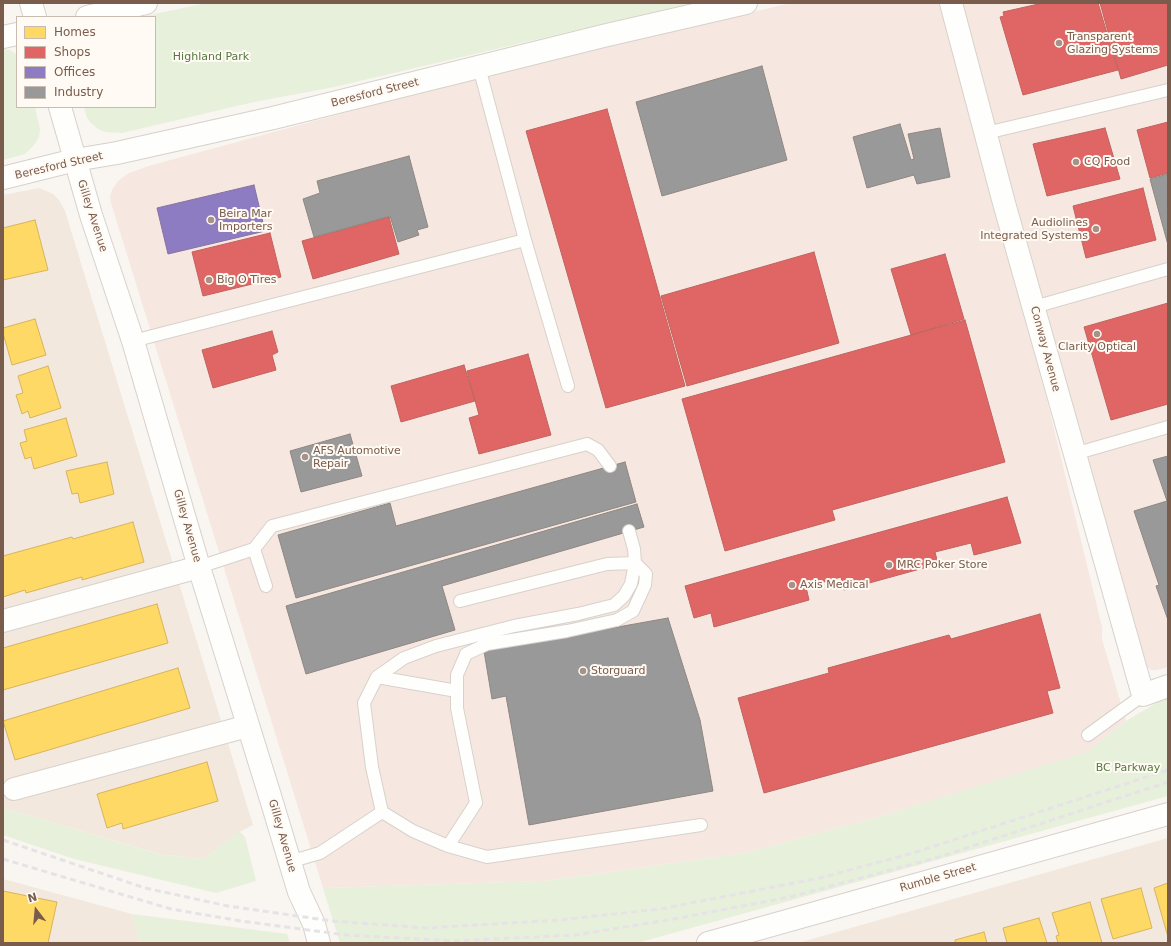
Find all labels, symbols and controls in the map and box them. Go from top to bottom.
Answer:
legend [16,16,156,108]
text: Homes [54,25,96,39]
place label: Transparent Glazing Systems [1067,30,1158,56]
marker: Transparent Glazing Systems [1054,38,1064,48]
text: Shops [54,45,90,59]
park label: Highland Park [173,50,249,64]
text: Offices [54,65,95,79]
street label: Beresford Street [330,76,420,110]
text: Industry [54,85,103,99]
street label: Beresford Street [14,149,104,183]
place label: CQ Food [1084,155,1130,169]
marker: CQ Food [1071,157,1081,167]
street label: Gilley Avenue [74,178,110,254]
place label: Beira Mar Importers [219,207,273,233]
marker: Beira Mar Importers [206,215,216,225]
place label: Audiolines Integrated Systems [980,216,1088,242]
marker: Audiolines Integrated Systems [1091,224,1101,234]
place label: Big O Tires [217,273,276,287]
marker: Big O Tires [204,275,214,285]
street label: Conway Avenue [1027,305,1063,393]
marker: Clarity Optical [1092,329,1102,339]
place label: Clarity Optical [1058,340,1136,354]
place label: AFS Automotive Repair [313,444,401,470]
marker: AFS Automotive Repair [300,452,310,462]
street label: Gilley Avenue [170,488,204,564]
place label: MRC Poker Store [897,558,988,572]
marker: MRC Poker Store [884,560,894,570]
place label: Axis Medical [800,578,868,592]
marker: Axis Medical [787,580,797,590]
place label: Storguard [591,664,645,678]
marker: Storguard [578,666,588,676]
park label: BC Parkway [1096,761,1160,775]
street label: Gilley Avenue [265,798,299,874]
street label: Rumble Street [898,861,978,895]
north arrow [16,890,56,930]
text: N [26,890,39,906]

